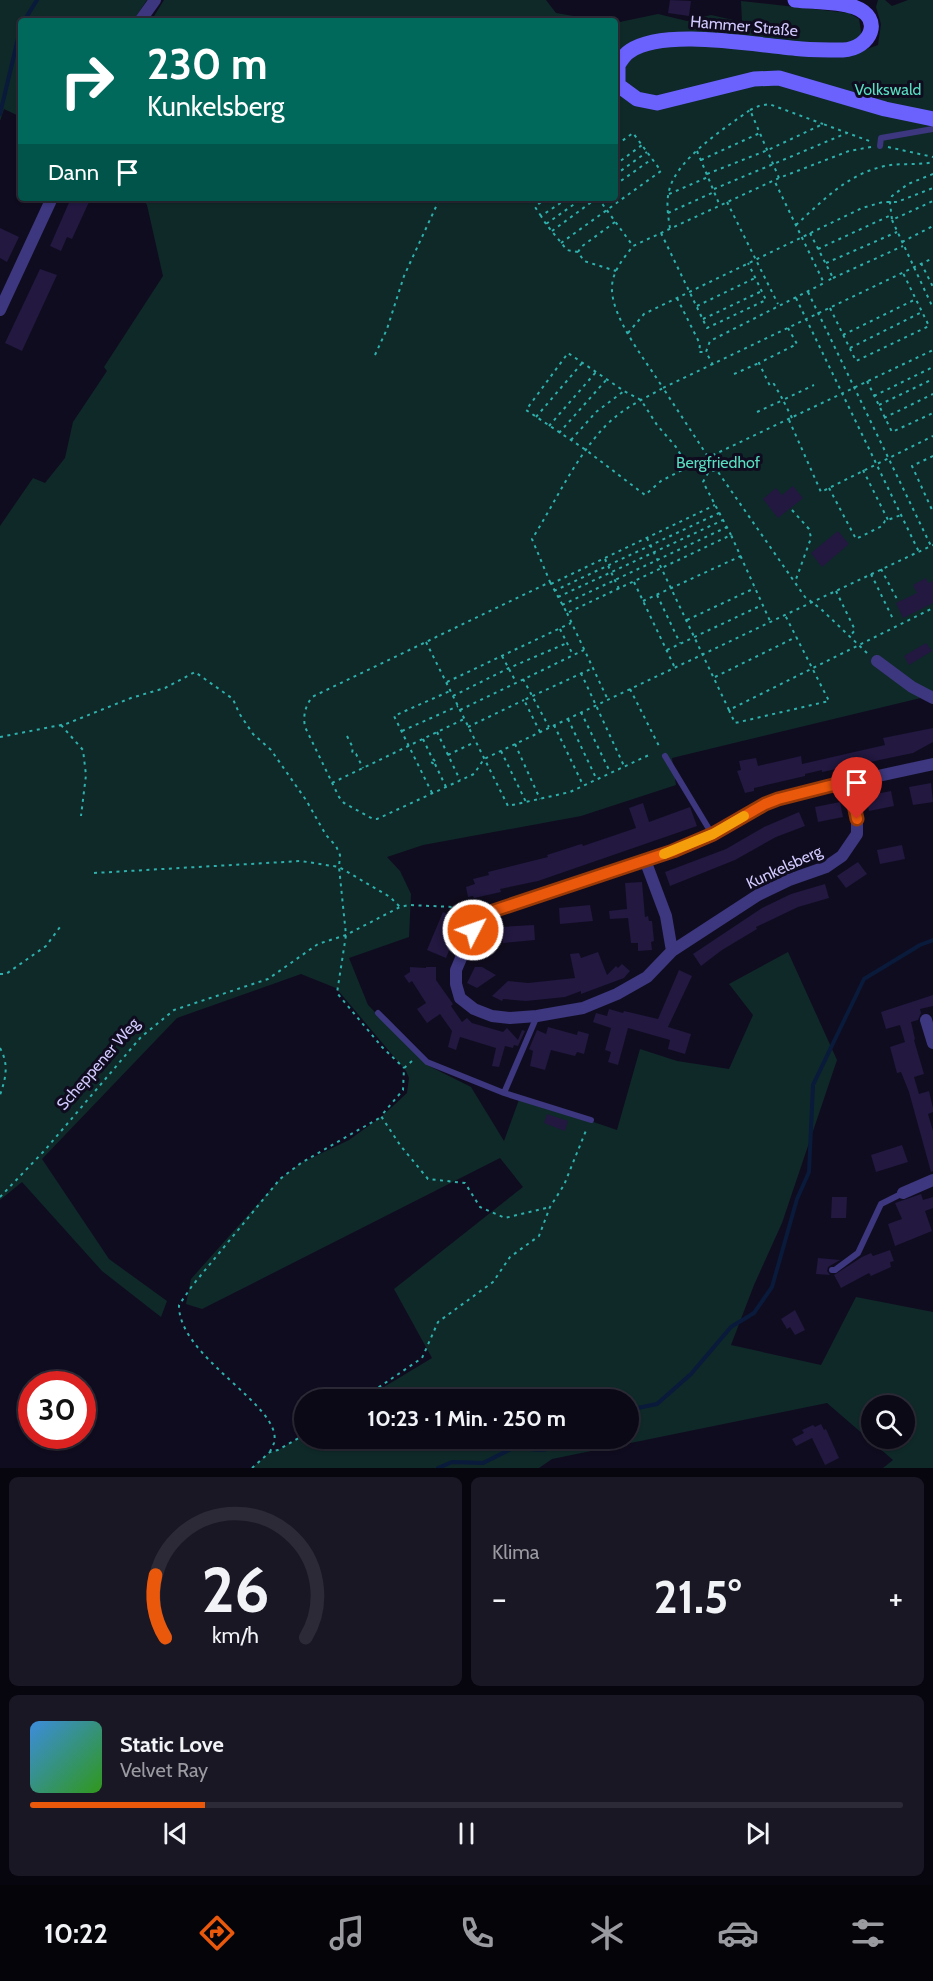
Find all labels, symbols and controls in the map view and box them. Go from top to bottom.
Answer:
street label: Hammer Straße [689,12,799,40]
text: 230 m [147,38,267,90]
icon: right [48,42,126,120]
park label: Volkswald [855,80,921,99]
text: Kunkelsberg [147,90,284,123]
icon: arrive [111,156,144,189]
text: Dann [48,159,99,186]
park label: Bergfriedhof [676,453,761,472]
pin [831,757,882,819]
icon: arrive [840,766,873,799]
street label: Kunkelsberg [743,841,826,893]
position arrow [441,898,505,962]
street label: Scheppener Weg [53,1013,144,1114]
speed limit sign: 30 [18,1371,96,1449]
map controls [861,1395,915,1449]
button: search [861,1395,915,1449]
text: 10:23 · 1 Min. · 250 m [367,1405,566,1432]
text: Klima [492,1540,539,1564]
text: 26 [201,1552,270,1628]
text: 21.5° [654,1570,741,1624]
text: − [492,1578,507,1618]
text: + [888,1578,903,1618]
text: km/h [212,1623,259,1649]
text: Static Love [120,1731,224,1758]
text: Velvet Ray [120,1758,208,1782]
icon: previous [159,1817,192,1850]
icon: pause [450,1817,483,1850]
icon: next [741,1817,774,1850]
icon: directions [196,1912,238,1954]
icon: music [326,1912,368,1954]
icon: phone [456,1912,498,1954]
icon: climate [586,1912,628,1954]
icon: car [717,1912,759,1954]
icon: filters [847,1912,889,1954]
text: 10:22 [44,1917,108,1950]

